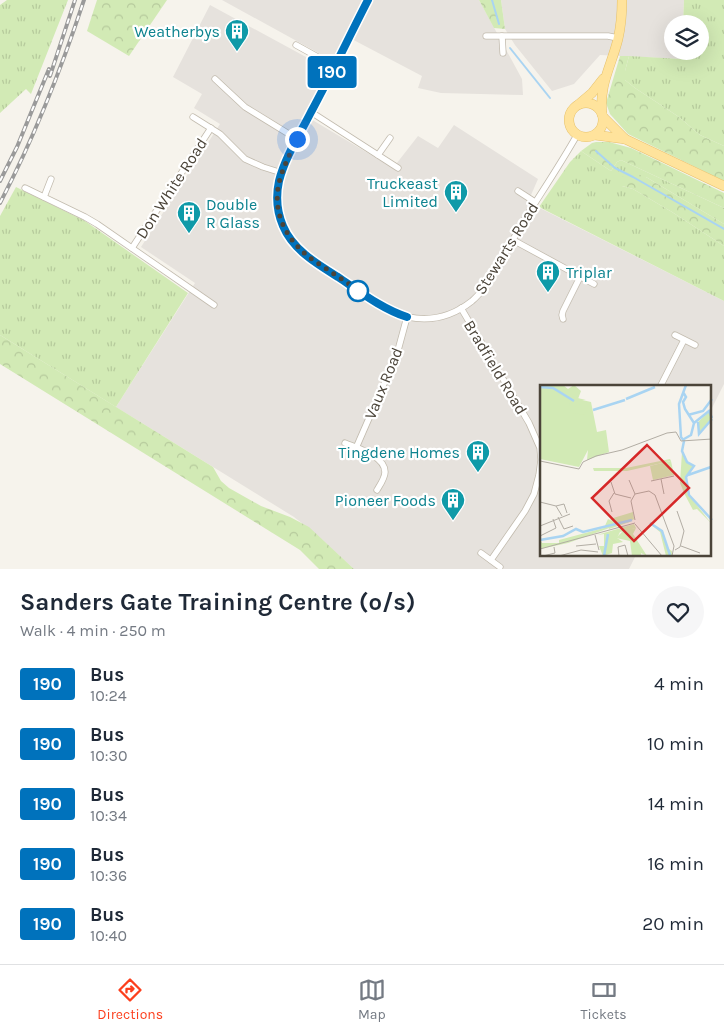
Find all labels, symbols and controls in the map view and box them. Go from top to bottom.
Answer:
map controls [664,15,709,60]
button: layers [664,15,709,60]
building icon: Weatherbys [224,18,250,52]
place label: Weatherbys [134,22,220,41]
line badge: 190 [303,56,361,88]
text: 190 [318,61,346,83]
your location [285,127,310,152]
street label: Don White Road [132,134,211,242]
place label: Truckeast Limited [367,174,438,211]
building icon: Truckeast Limited [443,179,469,213]
place label: Double R Glass [206,195,260,232]
street label: Stewarts Road [471,199,542,298]
building icon: Double R Glass [176,200,202,234]
building icon: Triplar [535,259,561,293]
place label: Triplar [566,263,612,282]
unlabelled marker [347,280,369,302]
street label: Bradfield Road [460,316,531,418]
street label: Vaux Road [360,344,406,422]
inset map [540,385,712,556]
building icon: Tingdene Homes [465,439,491,473]
place label: Tingdene Homes [338,443,460,462]
building icon: Pioneer Foods [440,487,466,521]
place label: Pioneer Foods [335,491,436,510]
button: heart [652,586,704,638]
text: Sanders Gate Training Centre (o/s) [20,588,416,616]
text: Walk · 4 min · 250 m [20,621,166,640]
text: Bus [90,664,124,686]
text: 190 [33,673,62,695]
text: 4 min [654,673,704,695]
text: 10:24 [90,686,127,705]
text: Bus [90,724,124,746]
text: 190 [33,733,62,755]
text: 10 min [647,733,704,755]
text: 10:30 [90,746,127,765]
text: Bus [90,784,124,806]
text: 190 [33,793,62,815]
text: 14 min [648,793,704,815]
text: 10:34 [90,806,127,825]
text: Bus [90,844,124,866]
text: 190 [33,853,62,875]
text: 16 min [647,853,704,875]
text: 10:36 [90,866,127,885]
text: Bus [90,904,124,926]
text: 190 [33,913,62,935]
text: 20 min [642,913,704,935]
text: 10:40 [90,926,127,945]
tab: Directions [97,976,163,1023]
tab: Map [358,976,386,1023]
tab: Tickets [581,976,627,1023]

